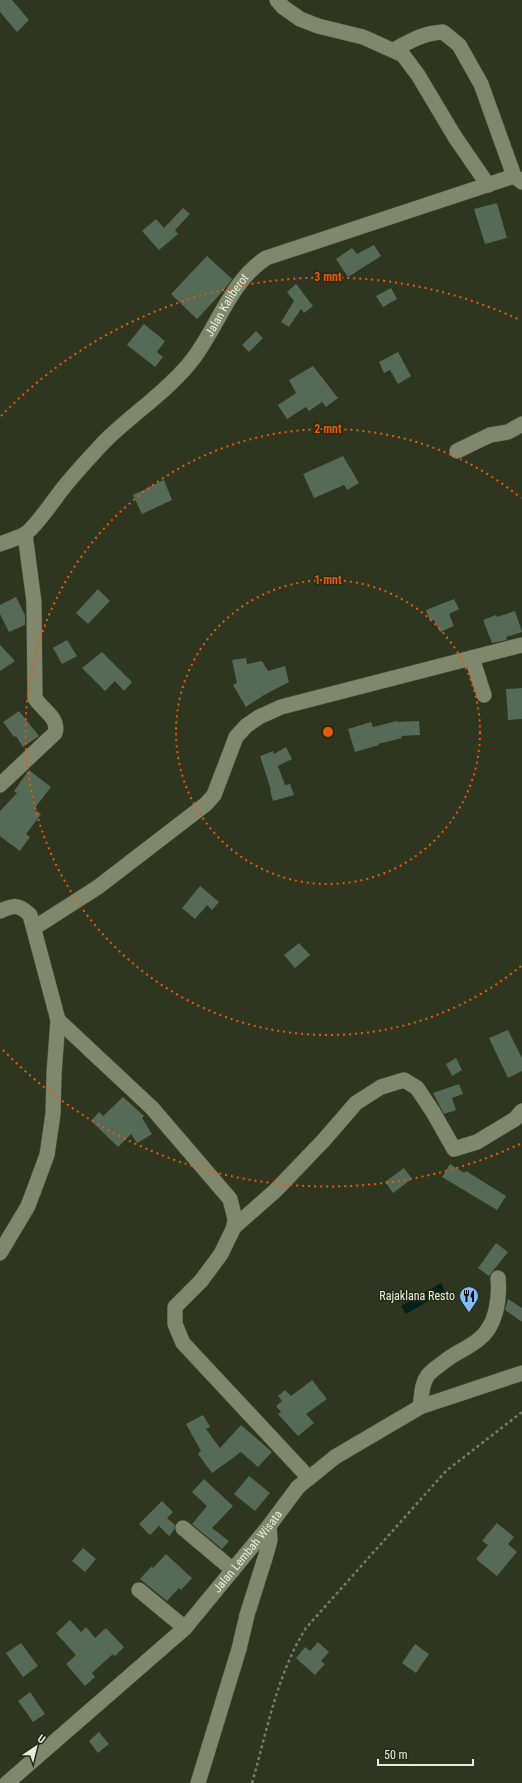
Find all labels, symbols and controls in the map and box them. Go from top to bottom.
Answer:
street label: Jalan Kaliberot [202,270,252,339]
text: 3 mnt [314,270,342,284]
text: 2 mnt [314,422,342,436]
text: 1 mnt [314,573,342,587]
centre of rings [321,725,335,739]
restaurant icon: Rajaklana Resto [458,1285,480,1313]
place label: Rajaklana Resto [379,1289,455,1303]
street label: Jalan Lembah Wisata [210,1507,285,1595]
north arrow [16,1727,56,1767]
text: U [35,1732,48,1746]
scale bar [378,1741,473,1767]
text: 50 m [384,1748,408,1762]

